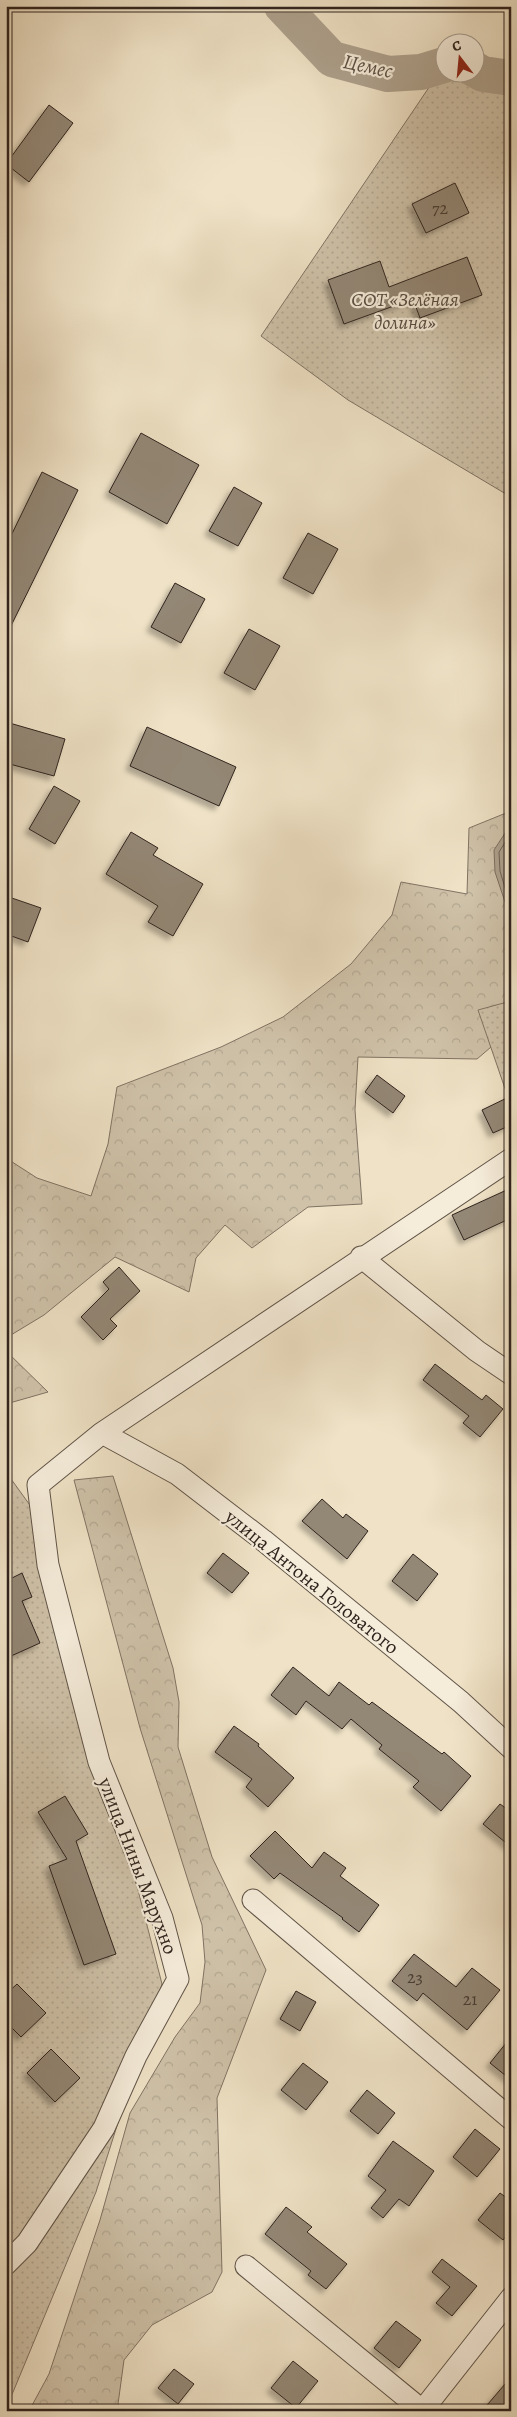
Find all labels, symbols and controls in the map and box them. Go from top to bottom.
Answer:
north arrow [434,32,484,82]
text: С [450,36,464,56]
water label: Цемес [341,47,396,85]
house number: 72 [432,196,448,220]
park label: СОТ «Зелёная долина» [351,286,459,336]
street label: улица Антона Головатого [219,1503,405,1661]
street label: улица Нины Марухно [91,1773,184,1958]
house number: 23 [407,1965,423,1989]
house number: 21 [463,1987,477,2011]

